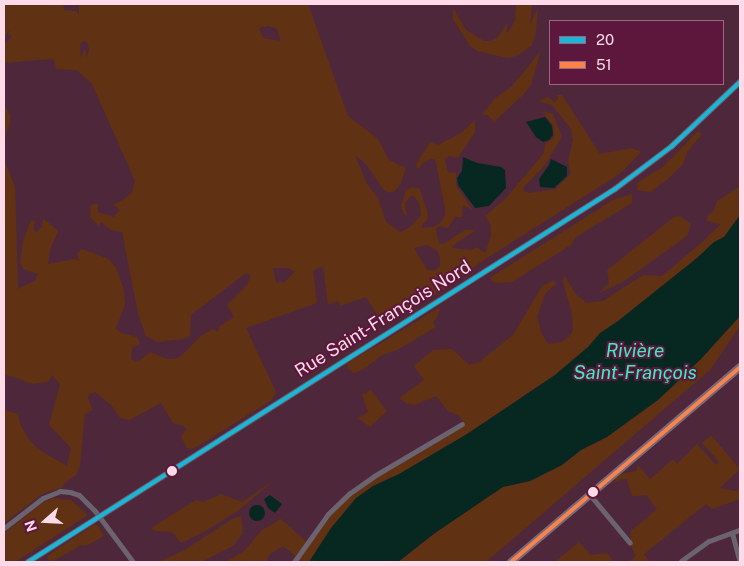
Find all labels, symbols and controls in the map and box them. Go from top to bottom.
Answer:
legend [549,20,724,85]
text: 20 [596,31,614,48]
text: 51 [596,56,612,73]
street label: Rue Saint-François Nord [291,256,475,382]
water label: Rivière Saint-François [573,340,697,384]
unlabelled marker [167,466,177,476]
unlabelled marker [588,487,598,497]
north arrow [20,496,70,546]
text: N [21,518,40,534]

